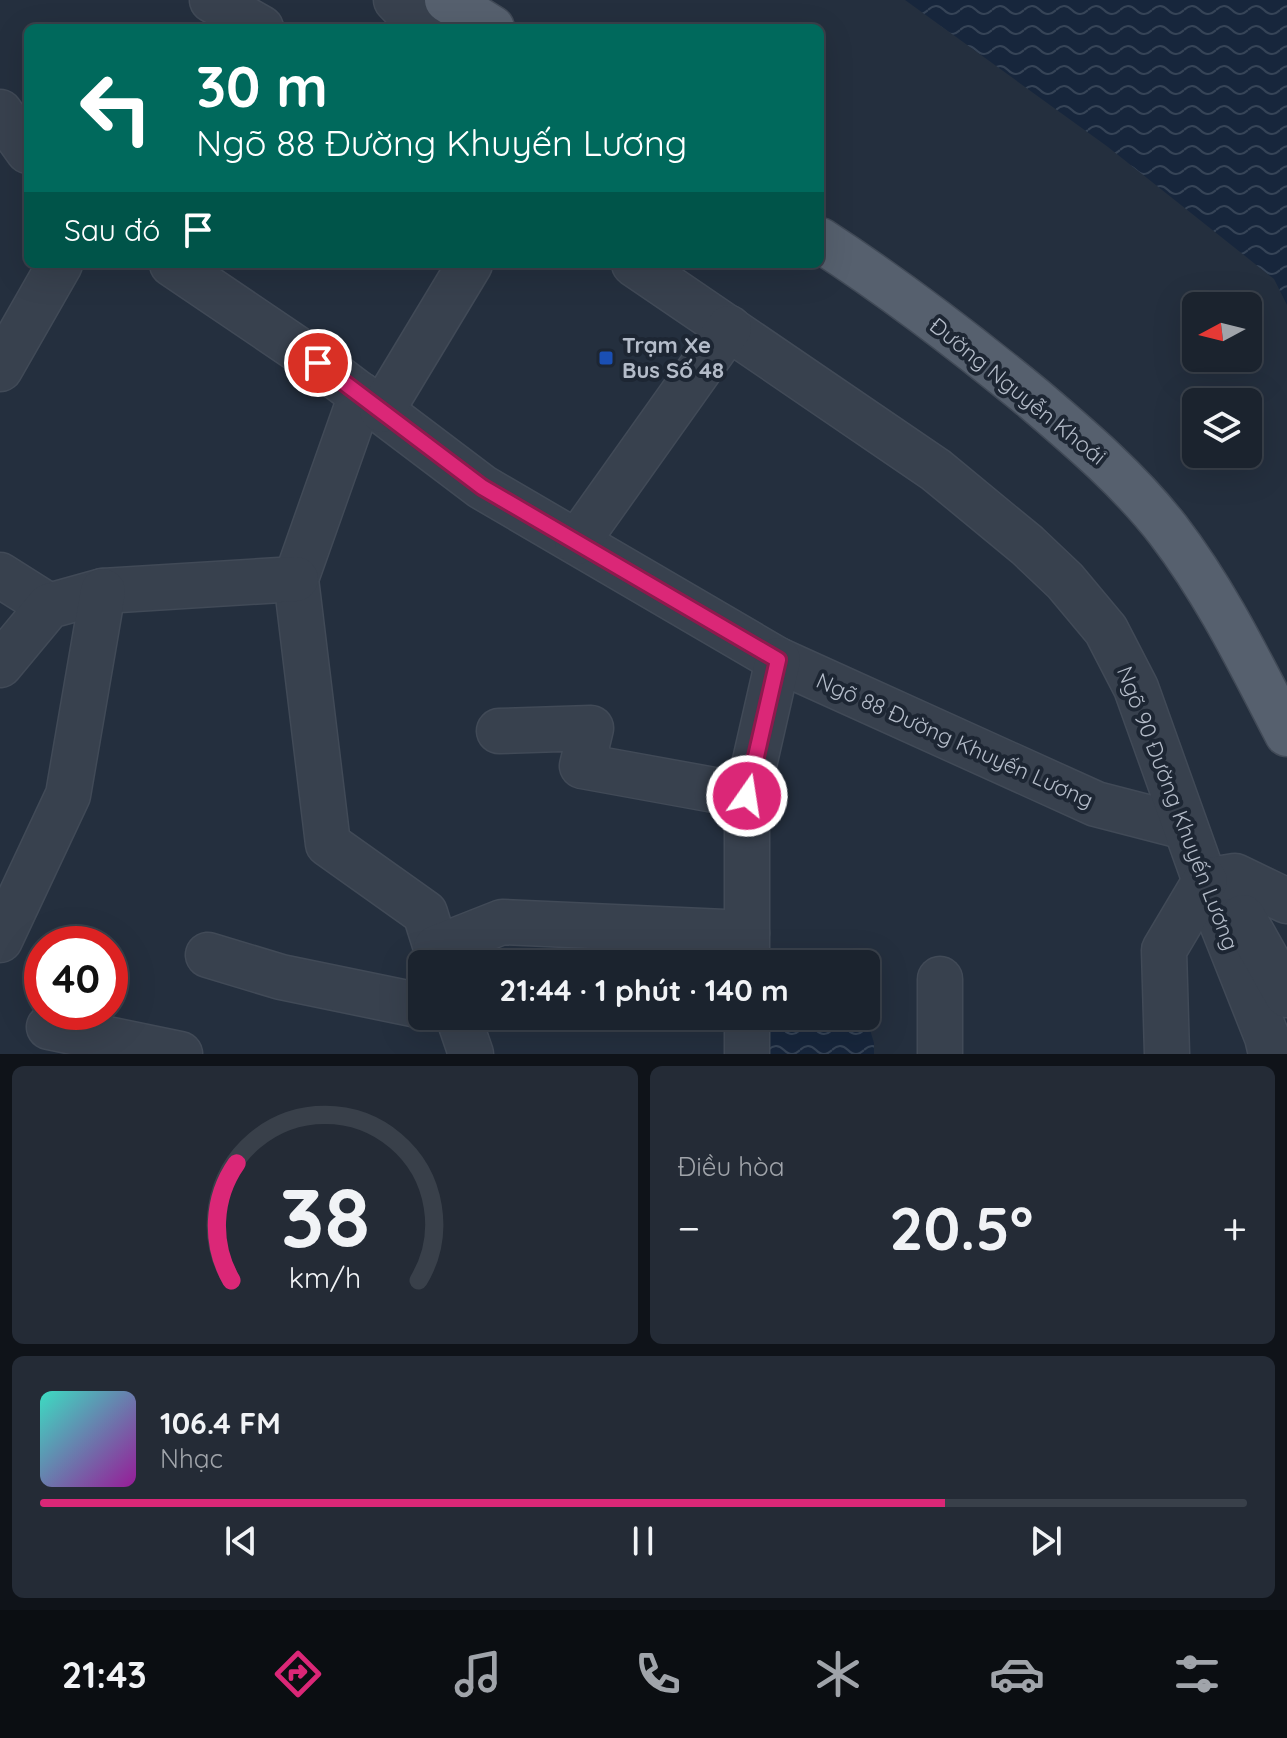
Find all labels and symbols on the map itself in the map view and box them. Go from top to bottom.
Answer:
north arrow [1182,292,1262,372]
street label: Đường Nguyễn Khoái [924,311,1112,471]
pin [284,329,352,397]
place label: Trạm Xe Bus Số 48 [622,331,724,384]
marker: Trạm Xe Bus Số 48 [597,349,615,367]
street label: Ngõ 90 Đường Khuyến Lương [1111,662,1245,954]
street label: Ngõ 88 Đường Khuyến Lương [812,666,1098,814]
position arrow [705,754,789,838]
speed limit sign: 40 [24,926,128,1030]

